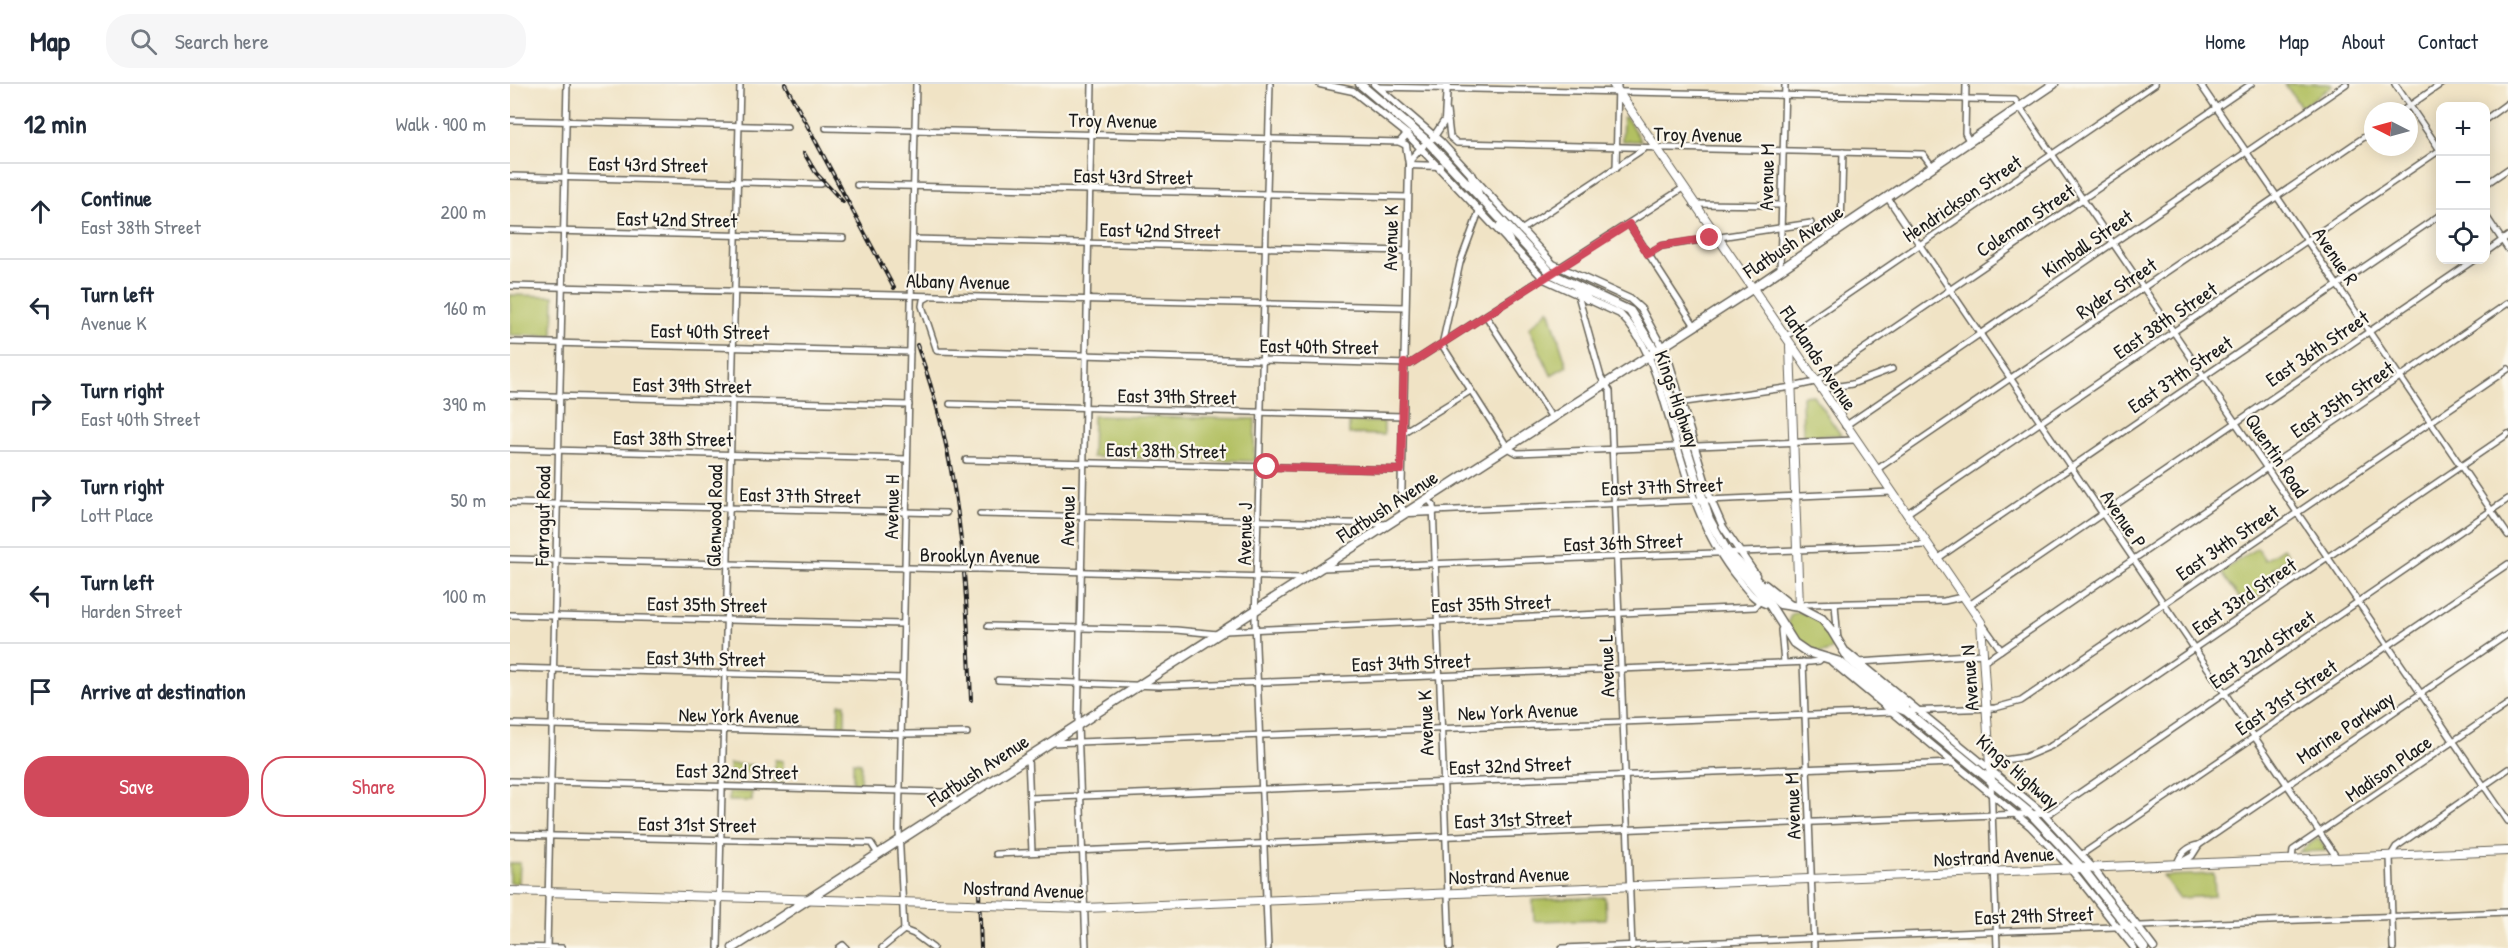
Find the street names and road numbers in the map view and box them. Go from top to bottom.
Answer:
street label: Troy Avenue [1068,106,1158,134]
street label: Troy Avenue [1653,120,1743,148]
street label: Avenue M [1752,143,1780,211]
street label: Hendrickson Street [1897,148,2028,248]
street label: East 43rd Street [588,149,709,179]
street label: East 43rd Street [1073,161,1194,191]
street label: Coleman Street [1970,176,2081,263]
street label: Flatbush Avenue [1737,198,1848,285]
street label: Kimball Street [2036,202,2139,283]
street label: East 42nd Street [616,204,739,234]
street label: Avenue K [1376,204,1404,271]
street label: East 42nd Street [1099,215,1222,245]
street label: Avenue R [2307,222,2365,290]
street label: Ryder Street [2070,250,2163,325]
street label: Albany Avenue [906,267,1010,295]
street label: East 38th Street [2108,275,2223,365]
street label: Flatlands Avenue [1774,300,1864,416]
street label: East 36th Street [2260,303,2375,393]
street label: East 40th Street [650,316,771,346]
street label: East 37th Street [2122,328,2239,419]
street label: East 40th Street [1259,331,1380,361]
street label: Kings Highway [1649,346,1707,452]
street label: East 35th Street [2285,354,2400,444]
street label: East 39th Street [632,370,753,400]
street label: East 39th Street [1117,381,1238,411]
street label: Quentin Road [2239,408,2315,502]
street label: East 38th Street [613,423,734,453]
street label: East 38th Street [1106,435,1227,465]
street label: Flatbush Avenue [1330,463,1443,549]
street label: Glenwood Road [700,464,728,567]
street label: Farragut Road [528,466,556,567]
street label: East 37th Street [1601,470,1724,502]
street label: Avenue H [877,474,905,540]
street label: East 37th Street [739,480,862,510]
street label: Avenue P [2095,485,2153,553]
street label: Avenue I [1053,486,1081,546]
street label: East 34th Street [2170,497,2285,586]
street label: Avenue J [1230,502,1258,566]
street label: East 36th Street [1563,526,1684,558]
street label: Brooklyn Avenue [920,540,1040,570]
street label: East 33rd Street [2187,551,2302,641]
street label: East 35th Street [1431,587,1552,619]
street label: East 35th Street [647,589,768,619]
street label: East 32nd Street [2204,603,2321,694]
street label: Avenue L [1591,634,1621,698]
street label: East 34th Street [646,643,767,673]
street label: Avenue N [1953,644,1985,712]
street label: East 34th Street [1351,646,1472,678]
street label: East 31st Street [2230,652,2343,741]
street label: Marine Parkway [2291,684,2399,770]
street label: Avenue K [1410,689,1440,756]
street label: New York Avenue [1457,695,1579,727]
street label: New York Avenue [678,700,800,730]
street label: Flatbush Avenue [921,727,1034,813]
street label: Kings Highway [1971,727,2065,815]
street label: Madison Place [2339,728,2437,808]
street label: East 32nd Street [1448,749,1573,781]
street label: East 32nd Street [676,756,799,786]
street label: Avenue M [1777,772,1807,840]
street label: East 31st Street [1454,803,1573,835]
street label: East 31st Street [638,809,757,839]
street label: Nostrand Avenue [1933,839,2055,873]
street label: Nostrand Avenue [1448,859,1570,891]
street label: Nostrand Avenue [963,873,1085,905]
street label: East 29th Street [1974,899,2095,931]

